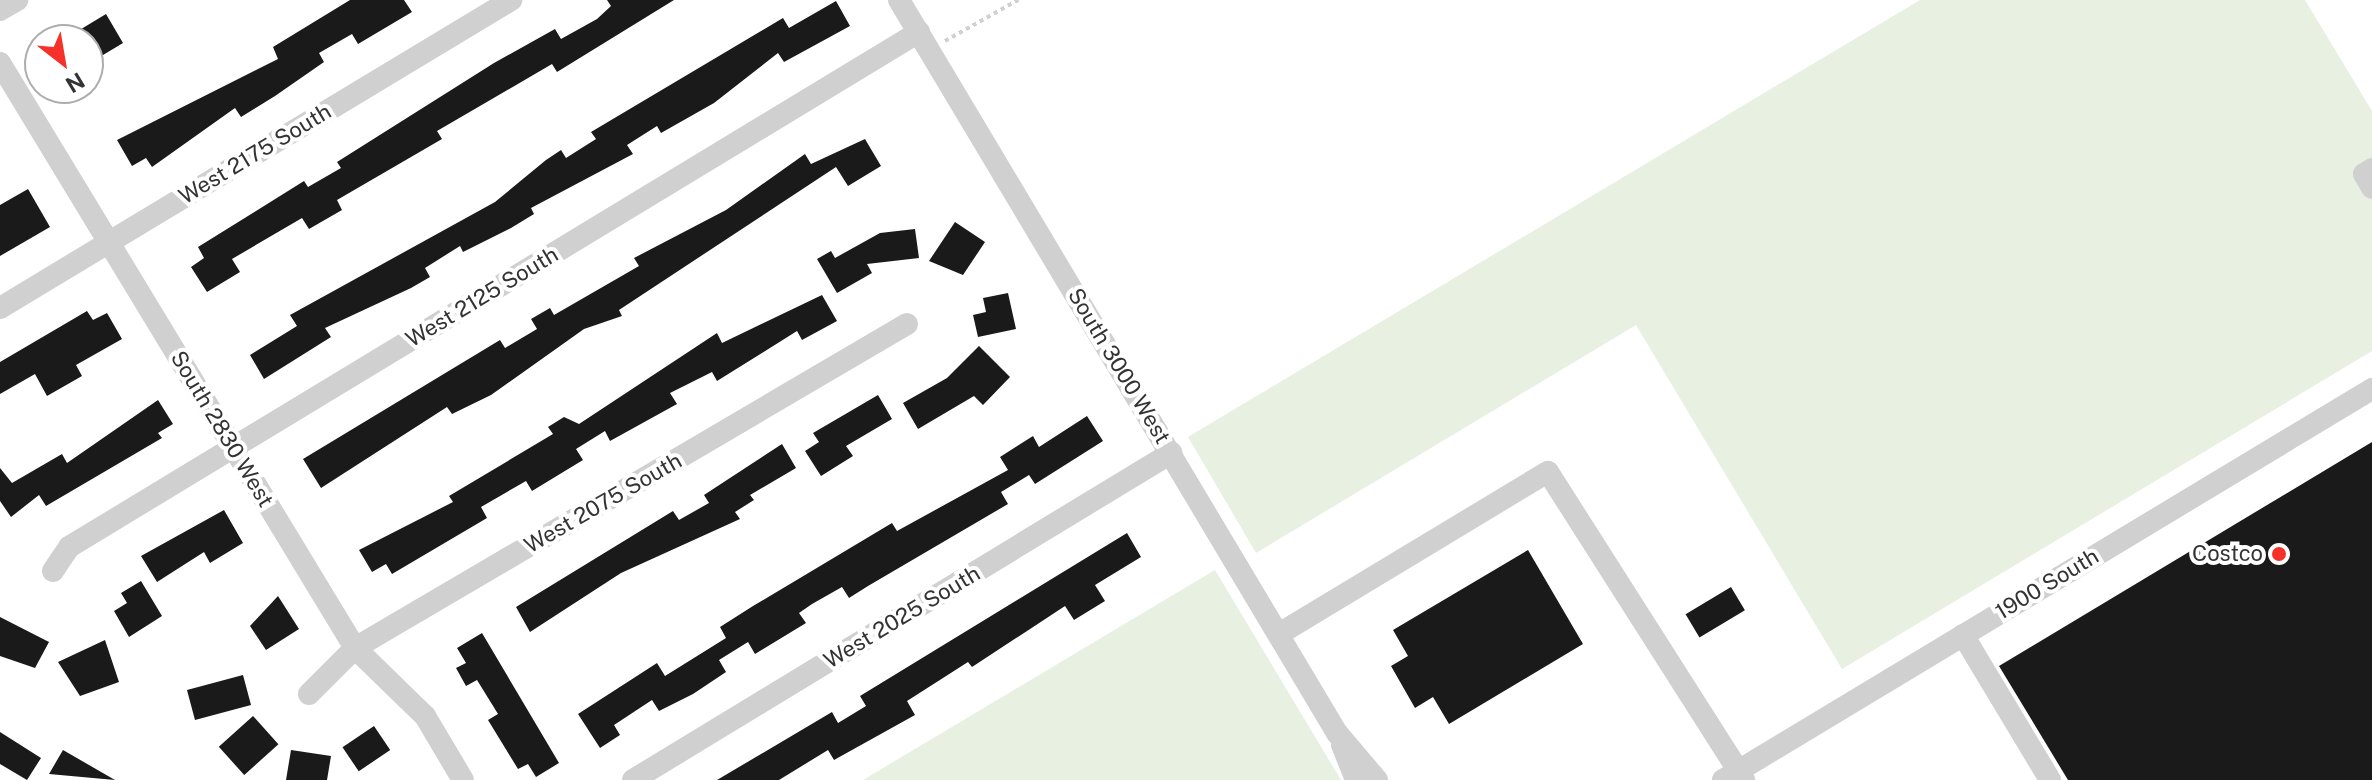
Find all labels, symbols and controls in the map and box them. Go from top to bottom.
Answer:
north arrow [24,24,104,104]
text: N [61,67,89,98]
street label: West 2175 South [174,98,336,210]
street label: West 2125 South [401,241,563,353]
street label: South 3000 West [1062,283,1176,449]
street label: South 2830 West [165,346,279,512]
street label: West 2075 South [520,447,686,559]
place label: Costco [2192,541,2263,567]
street label: 1900 South [1991,543,2103,625]
marker: Costco [2270,545,2288,563]
street label: West 2025 South [819,560,985,674]

